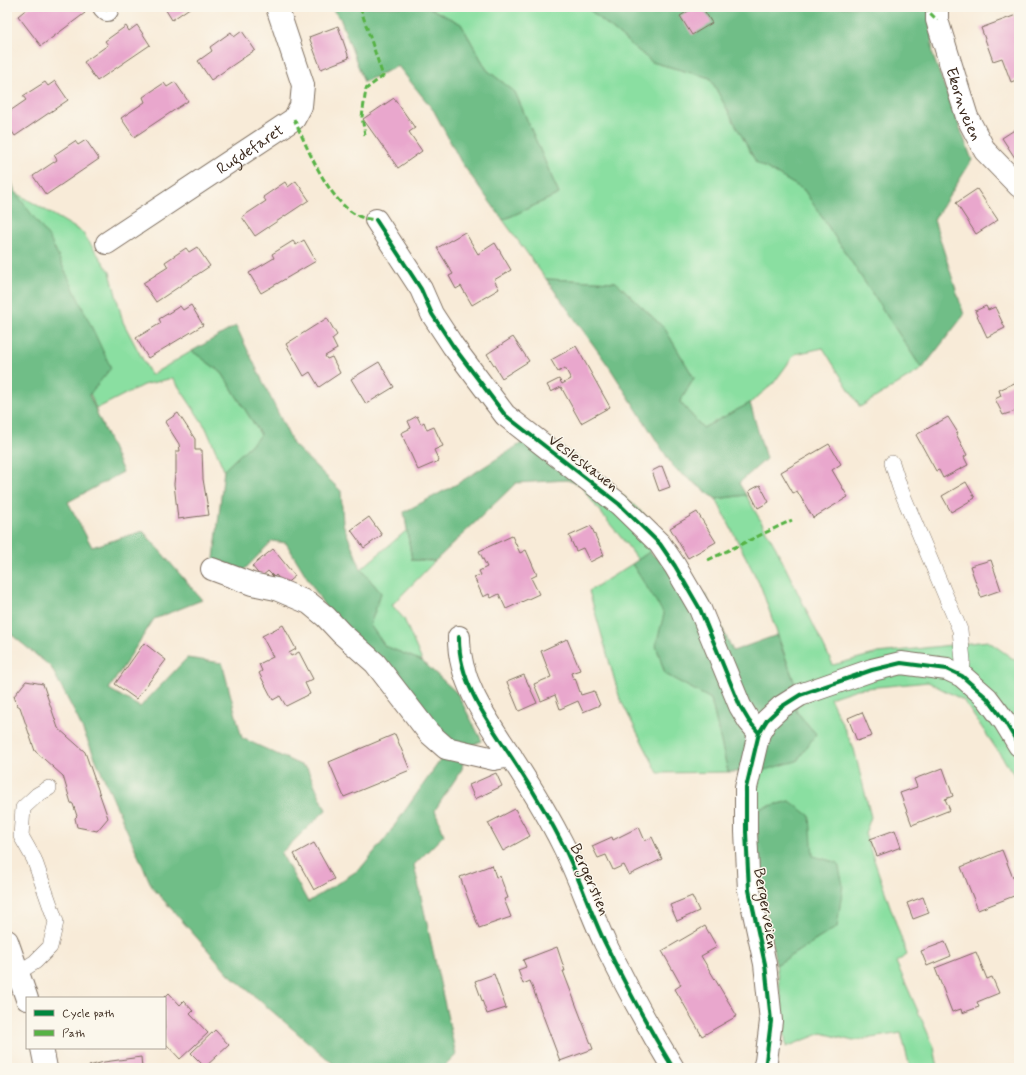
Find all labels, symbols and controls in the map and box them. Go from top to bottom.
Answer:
street label: Ekornveien [940,65,987,145]
street label: Rugdefaret [213,120,288,180]
street label: Vesleskauen [543,430,623,497]
street label: Bergerstien [564,840,615,919]
street label: Bergerveien [747,866,783,950]
legend [26,997,166,1049]
text: Cycle path [62,1006,114,1022]
text: Path [62,1026,85,1042]

